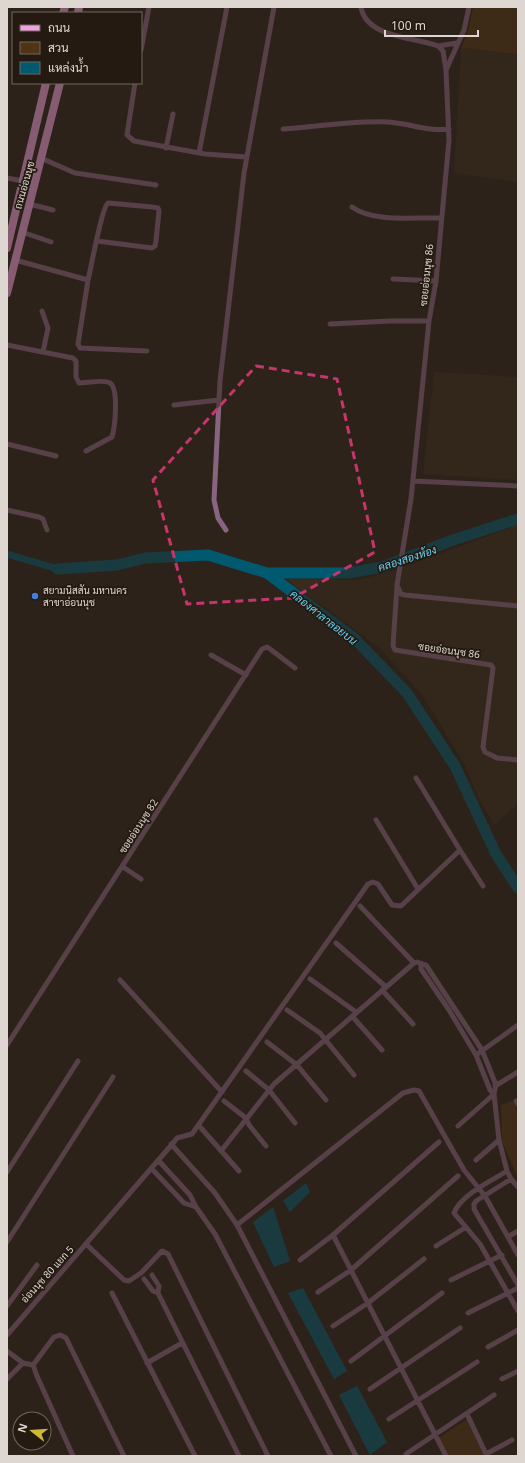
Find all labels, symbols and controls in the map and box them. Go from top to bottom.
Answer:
legend [12,12,142,84]
scale bar [385,12,478,38]
text: 100 m [391,17,426,34]
text: ถนน [48,19,71,36]
text: สวน [48,39,69,56]
text: แหล่งน้ำ [48,57,88,76]
street label: ถนนอ่อนนุช [11,159,38,211]
street label: ซอยอ่อนนุช 86 [416,243,437,307]
water label: คลองสองห้อง [376,541,438,575]
place label: สยามนิสสัน มหานคร สาขาอ่อนนุช [43,583,127,610]
water label: คลองศาลาลอยบน [287,586,361,648]
marker: สยามนิสสัน มหานคร สาขาอ่อนนุช [30,591,40,601]
street label: ซอยอ่อนนุช 86 [417,639,481,662]
street label: ซอยอ่อนนุช 82 [115,796,162,857]
street label: อ่อนนุช 80 แยก 5 [17,1242,77,1306]
north arrow [12,1411,52,1451]
text: N [13,1421,30,1434]

